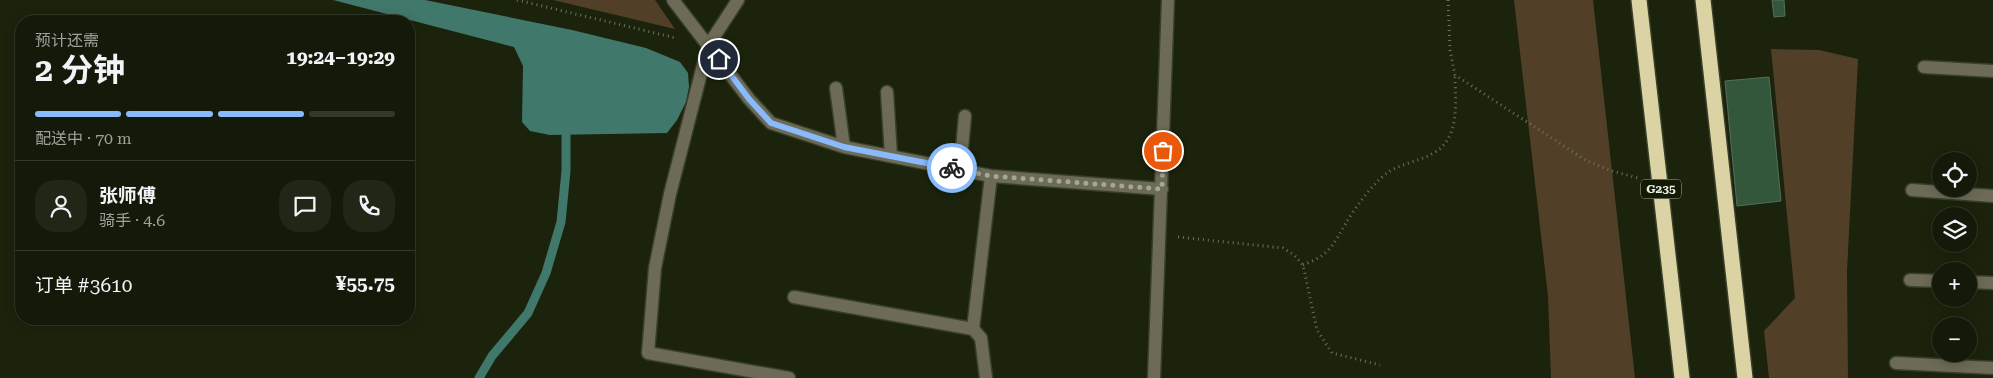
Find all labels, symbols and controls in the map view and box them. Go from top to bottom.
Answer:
text: 预计还需 [35,31,99,50]
pin [698,38,740,80]
icon: home [705,45,733,73]
text: 19:24–19:29 [286,46,395,69]
text: 2 分钟 [35,51,125,89]
text: 配送中 · 70 m [35,129,132,148]
pin [1142,130,1184,172]
icon: bag [1149,137,1177,165]
courier [927,143,977,193]
map controls [1932,152,1977,362]
button: locate [1932,152,1977,197]
icon: bike [938,154,966,182]
button: person [35,180,87,232]
button: chat [279,180,331,232]
button: phone [343,180,395,232]
road number: G235 [1641,180,1681,198]
text: 张师傅 [99,184,156,207]
button: layers [1932,207,1977,252]
text: 骑手 · 4.6 [99,211,165,230]
button: + [1932,262,1977,307]
text: ¥55.75 [336,272,395,295]
text: 订单 #3610 [35,274,132,297]
button: − [1932,317,1977,362]

